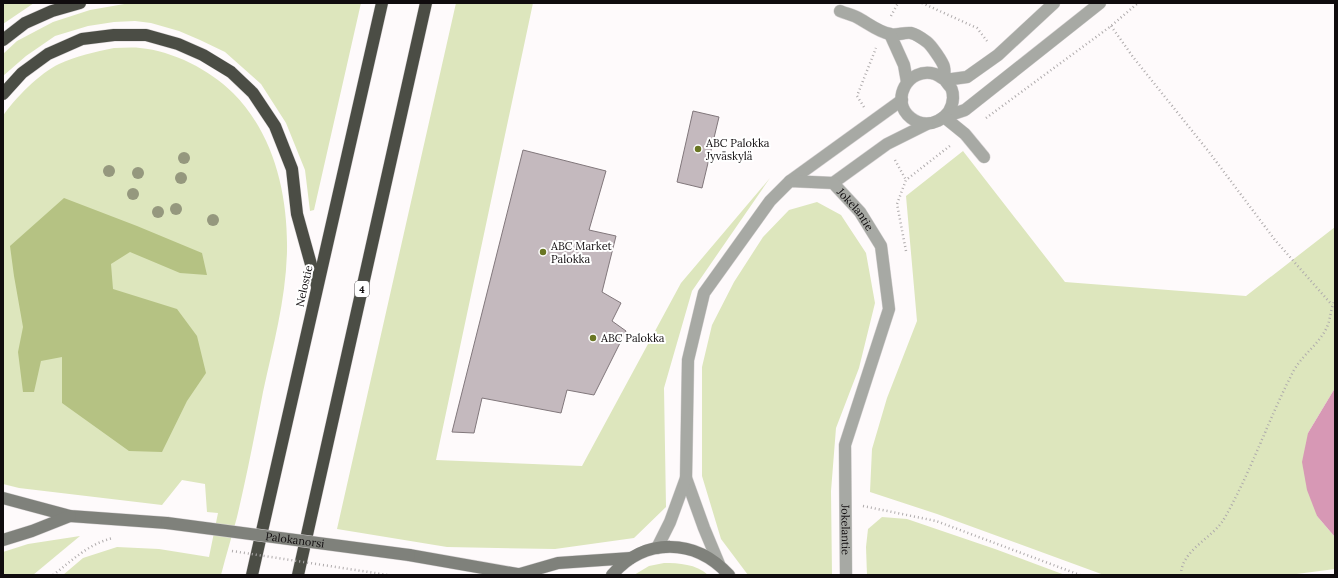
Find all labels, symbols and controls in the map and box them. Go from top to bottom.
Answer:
place label: ABC Palokka Jyväskylä [705,136,770,163]
marker: ABC Palokka Jyväskylä [693,144,703,154]
street label: Jokelantie [833,184,877,233]
place label: ABC Market Palokka [550,239,613,266]
marker: ABC Market Palokka [538,247,548,257]
street label: Nelostie [292,264,316,308]
road number: 4 [355,281,369,297]
place label: ABC Palokka [600,331,665,345]
marker: ABC Palokka [588,333,598,343]
street label: Jokelantie [838,503,853,555]
street label: Palokanorsi [265,529,325,551]

